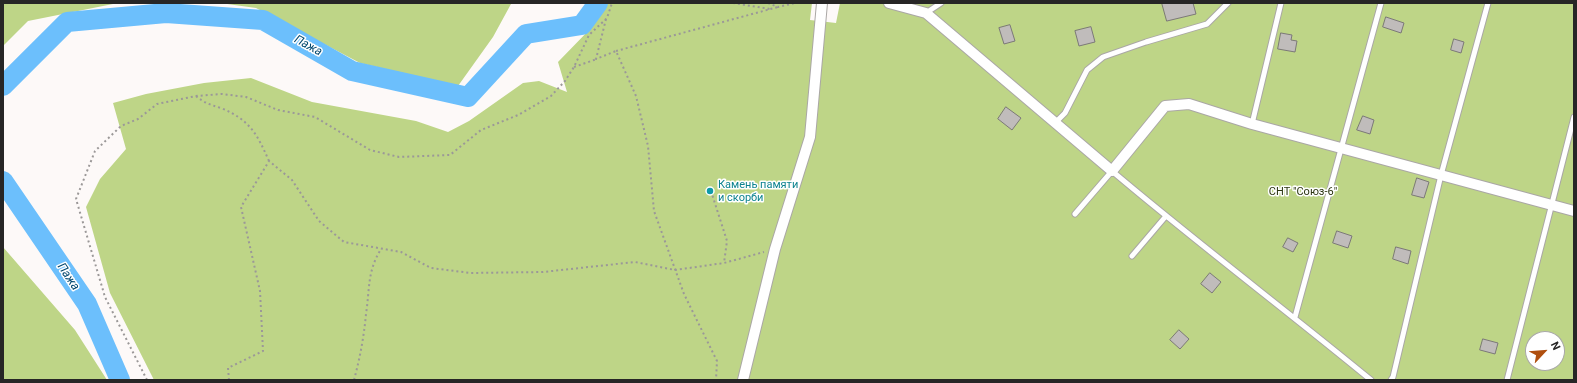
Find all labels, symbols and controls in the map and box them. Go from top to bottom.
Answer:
water label: Пажа [291,32,325,60]
place label: Камень памяти и скорби [718,178,798,204]
park label: СНТ "Союз-6" [1269,185,1337,199]
marker: Камень памяти и скорби [705,186,715,196]
water label: Пажа [54,261,82,293]
north arrow [1525,331,1565,371]
text: N [1548,340,1563,352]

